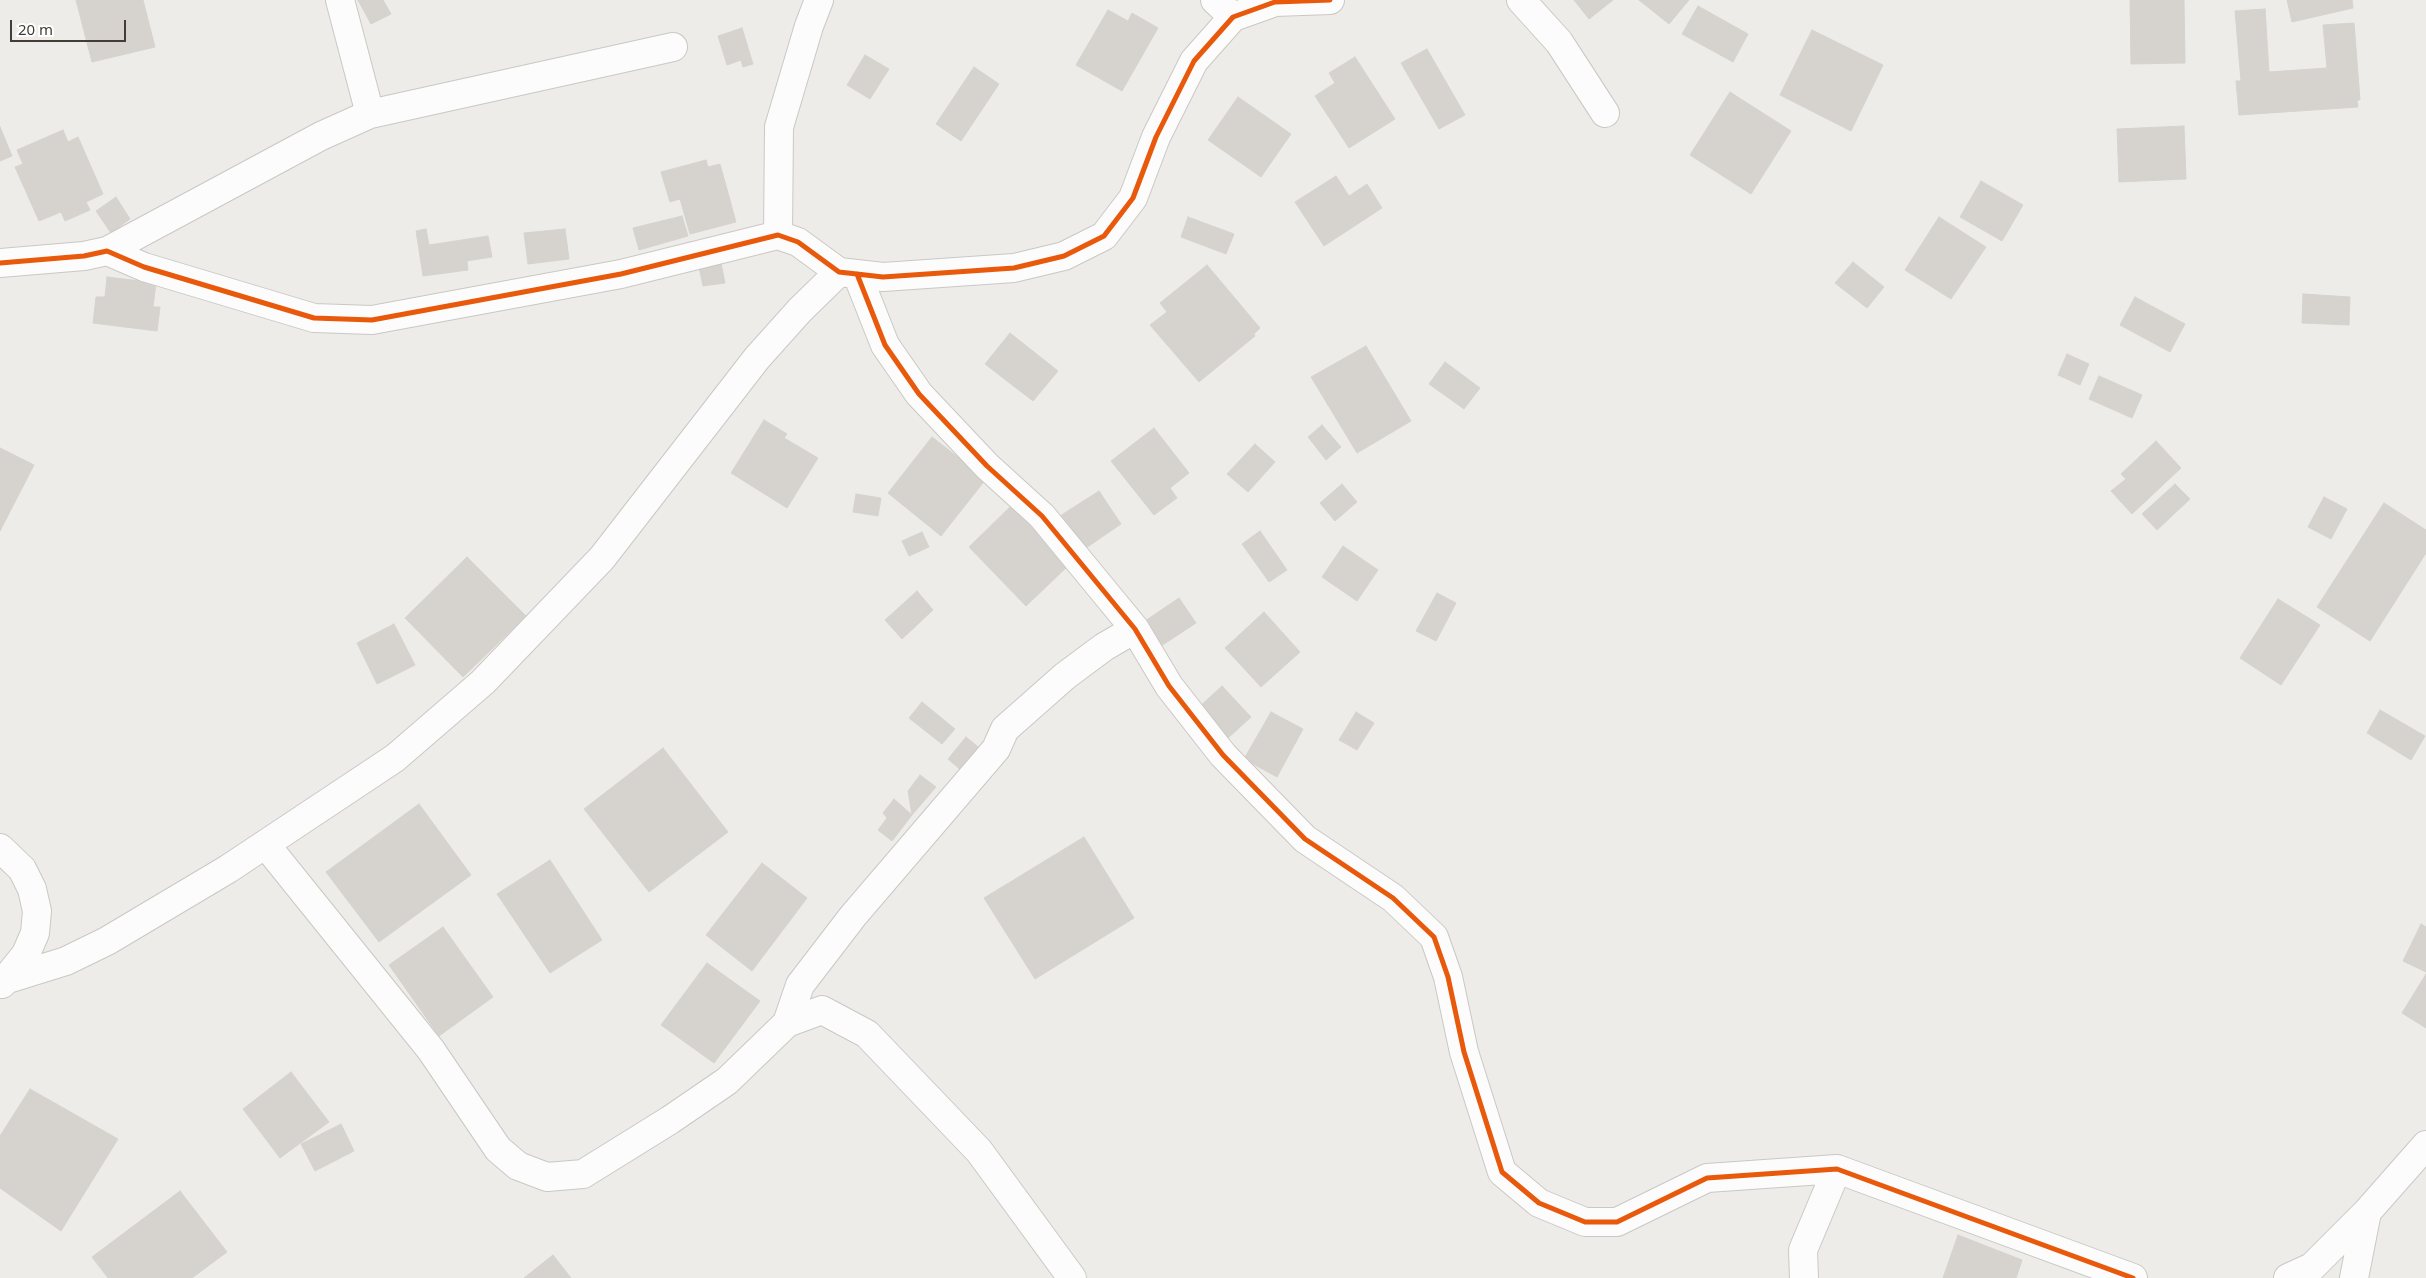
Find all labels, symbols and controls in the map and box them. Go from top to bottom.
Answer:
scale bar [12,10,129,42]
text: 20 m [18,19,53,39]

